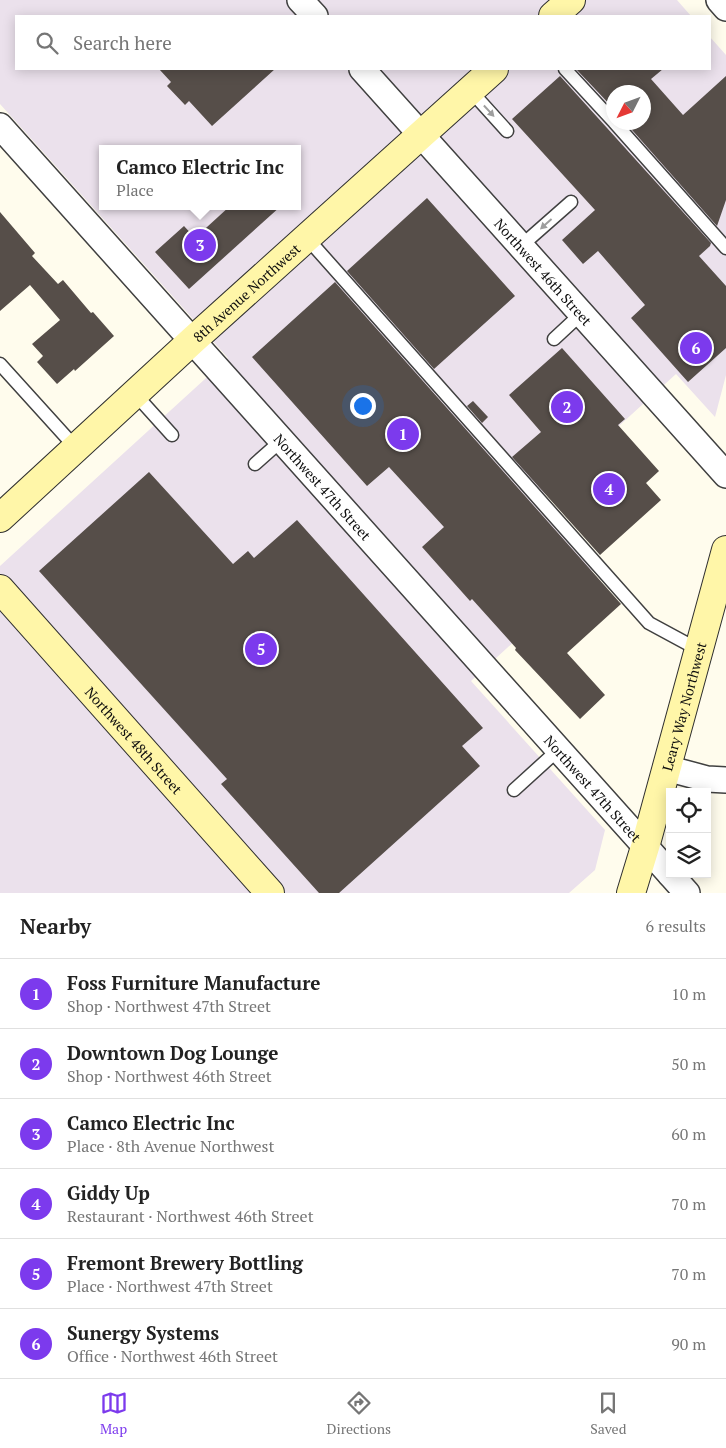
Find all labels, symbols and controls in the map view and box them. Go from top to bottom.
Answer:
search box [15,15,711,70]
icon: search [33,29,61,57]
text: Search here [73,30,172,55]
north arrow [606,85,651,130]
one-way arrow [483,104,495,116]
popup [99,145,301,210]
text: Camco Electric Inc [116,154,284,179]
text: Place [116,179,154,201]
street label: Northwest 46th Street [491,214,597,330]
one-way arrow [541,218,553,230]
pin: 3 [184,226,216,264]
street label: 8th Avenue Northwest [188,238,305,346]
pin: 6 [680,329,712,367]
pin: 2 [551,388,583,426]
your location [350,393,376,419]
pin: 1 [387,415,419,453]
street label: Northwest 47th Street [270,429,376,545]
pin: 4 [593,470,625,508]
pin: 5 [245,630,277,668]
street label: Leary Way Northwest [657,639,710,773]
street label: Northwest 48th Street [81,682,188,798]
street label: Northwest 47th Street [540,731,647,846]
map controls [666,788,711,878]
button: locate [666,788,711,833]
button: layers [666,833,711,878]
text: Nearby [20,912,91,940]
text: 6 results [646,915,706,937]
text: Foss Furniture Manufacture [67,970,321,995]
text: 1 [31,983,41,1005]
text: 10 m [671,983,706,1005]
text: Shop · Northwest 47th Street [67,995,271,1017]
text: Downtown Dog Lounge [67,1040,279,1065]
text: 2 [31,1053,41,1075]
text: 50 m [671,1053,706,1075]
text: Shop · Northwest 46th Street [67,1065,272,1087]
text: Camco Electric Inc [67,1110,235,1135]
text: 3 [31,1123,41,1145]
text: 60 m [671,1123,706,1145]
text: Place · 8th Avenue Northwest [67,1135,274,1157]
text: Giddy Up [67,1180,150,1205]
text: 4 [31,1193,41,1215]
text: 70 m [671,1193,706,1215]
text: Restaurant · Northwest 46th Street [67,1205,314,1227]
text: Fremont Brewery Bottling [67,1250,303,1275]
text: 5 [31,1263,41,1285]
text: 70 m [671,1263,706,1285]
text: Place · Northwest 47th Street [67,1275,273,1297]
text: Sunergy Systems [67,1320,219,1345]
text: 6 [31,1333,41,1355]
text: 90 m [671,1333,706,1355]
text: Office · Northwest 46th Street [67,1345,278,1367]
tab: Map [100,1389,128,1438]
tab: Directions [327,1389,391,1438]
tab: Saved [590,1389,626,1438]

